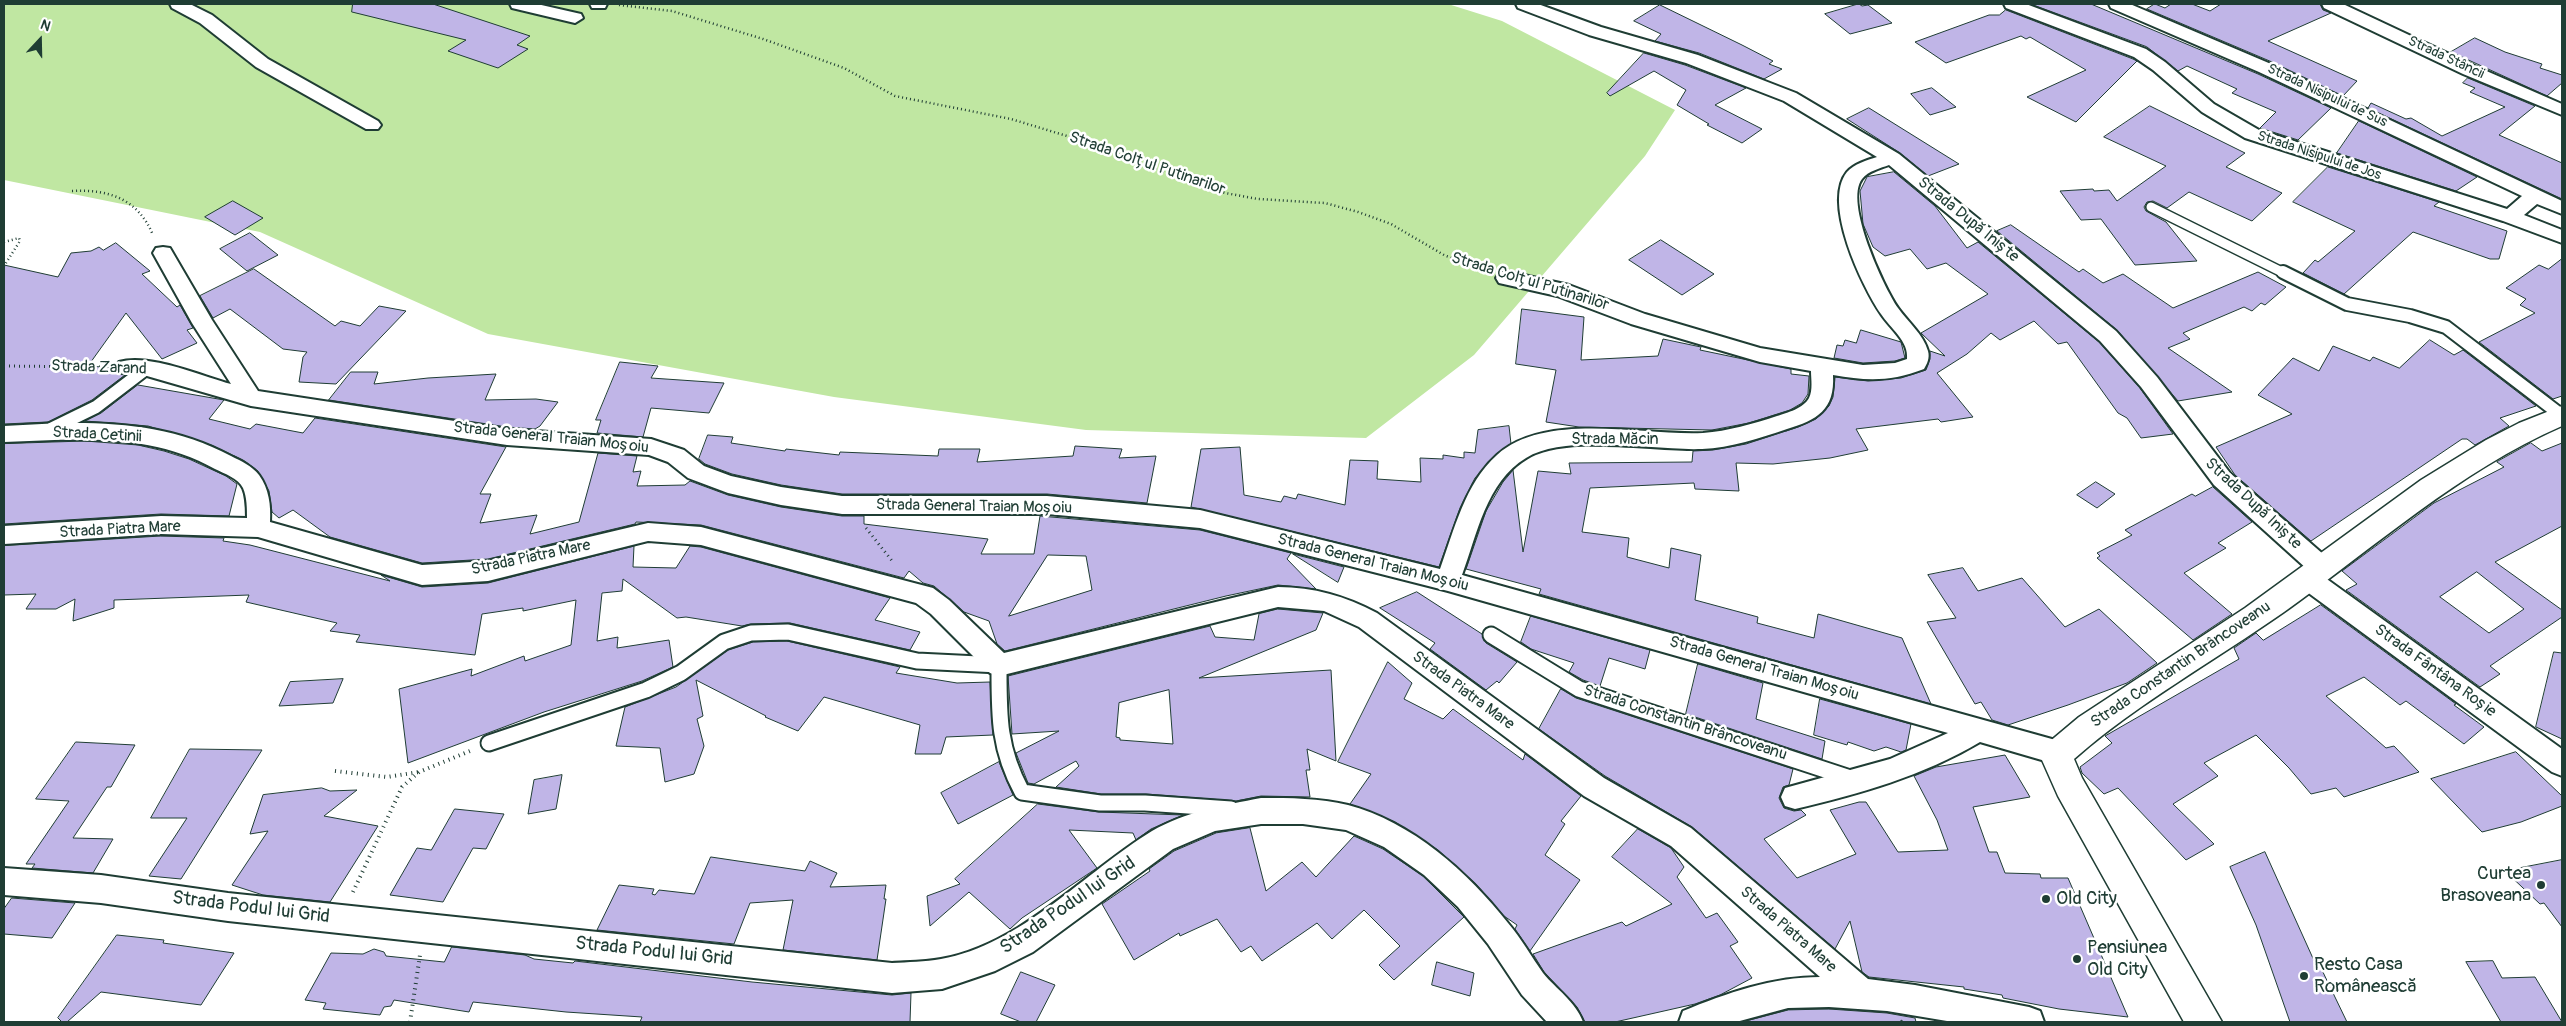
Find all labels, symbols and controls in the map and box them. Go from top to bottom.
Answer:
north arrow [15,15,65,65]
text: N [38,16,53,35]
street label: Strada Stâncii [2405,33,2487,83]
street label: Strada Nisipului de Sus [2264,61,2390,131]
street label: Strada Colțul Putinarilor [1066,128,1228,200]
street label: Strada Nisipului de Jos [2255,128,2383,184]
street label: Strada După Iniște [1913,173,2023,267]
street label: Strada Colțul Putinarilor [1449,249,1611,315]
street label: Strada Zarand [51,357,147,379]
street label: Strada General Traian Moșoiu [452,418,650,458]
street label: Strada Cetinii [52,423,142,447]
street label: Strada Măcin [1571,430,1659,450]
street label: Strada După Iniște [2201,454,2305,554]
street label: Strada General Traian Moșoiu [876,496,1072,518]
street label: Strada Piatra Mare [59,517,181,543]
street label: Strada General Traian Moșoiu [1275,530,1471,596]
street label: Strada Piatra Mare [470,536,592,580]
street label: Strada Constantin Brâncoveanu [2087,597,2275,733]
street label: Strada Fântâna Roșie [2370,620,2500,722]
street label: Strada General Traian Moșoiu [1667,633,1861,705]
street label: Strada Piatra Mare [1408,647,1518,735]
street label: Strada Constantin Brâncoveanu [1581,681,1789,765]
street label: Strada Podul lui Grid [996,852,1140,960]
place label: Curtea Brasoveana [2440,863,2531,907]
marker: Curtea Brasoveana [2535,879,2547,891]
street label: Strada Piatra Mare [1736,883,1840,977]
street label: Strada Podul lui Grid [171,887,331,929]
place label: Old City [2056,888,2117,910]
marker: Old City [2040,893,2052,905]
street label: Strada Podul lui Grid [574,932,734,972]
place label: Pensiunea Old City [2087,937,2167,981]
marker: Pensiunea Old City [2071,953,2083,965]
place label: Resto Casa Românească [2314,954,2417,998]
marker: Resto Casa Românească [2298,970,2310,982]

